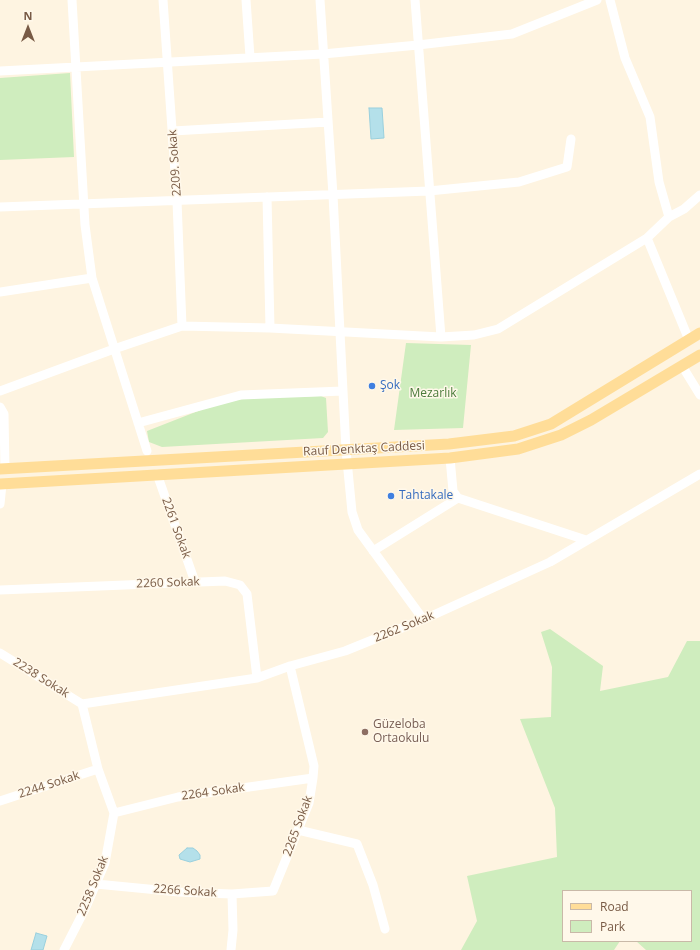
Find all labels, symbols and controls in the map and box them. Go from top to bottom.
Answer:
north arrow [8,8,48,48]
text: N [24,8,32,23]
street label: 2209. Sokak [165,129,185,197]
place label: Şok [380,379,400,393]
marker: Şok [367,381,377,391]
park label: Mezarlık [409,387,457,401]
street label: Rauf Denktaş Caddesi [303,439,425,459]
place label: Tahtakale [399,489,453,503]
marker: Tahtakale [386,491,396,501]
street label: 2261 Sokak [158,496,194,560]
street label: 2260 Sokak [136,575,200,591]
street label: 2262 Sokak [372,608,436,646]
street label: 2238 Sokak [10,655,72,701]
place label: Güzeloba Ortaokulu [373,718,429,746]
marker: Güzeloba Ortaokulu [360,727,370,737]
street label: 2244 Sokak [17,768,81,802]
street label: 2264 Sokak [180,780,246,804]
street label: 2265 Sokak [280,794,316,858]
street label: 2258 Sokak [74,854,112,918]
street label: 2266 Sokak [153,882,217,900]
legend [562,890,692,942]
text: Road [600,898,629,915]
text: Park [600,918,625,935]

